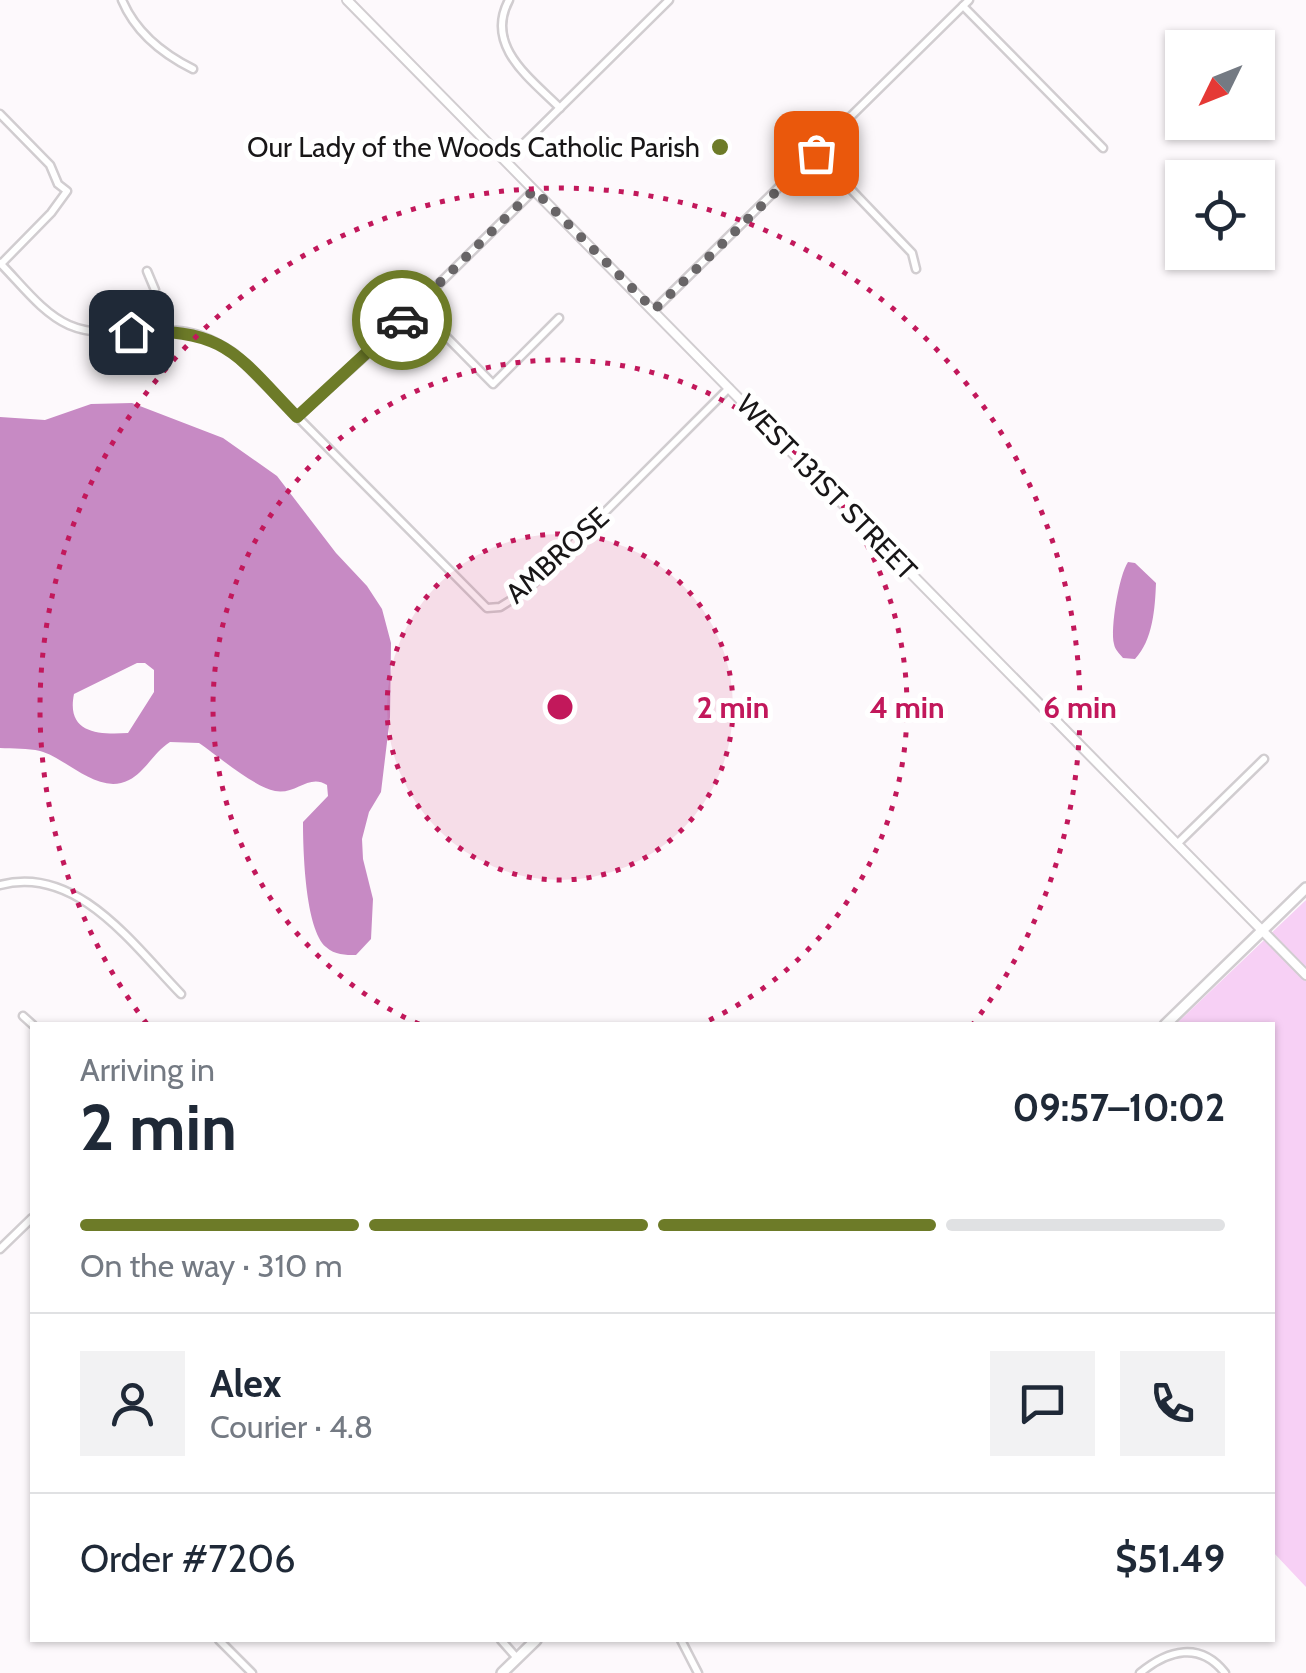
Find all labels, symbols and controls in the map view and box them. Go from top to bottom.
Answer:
north arrow [1165,30,1275,140]
map controls [1165,30,1275,270]
pin [774,111,859,196]
icon: bag [789,126,844,181]
place label: Our Lady of the Woods Catholic Parish [247,130,700,164]
marker: Our Lady of the Woods Catholic Parish [709,136,731,158]
button: locate [1165,160,1275,270]
courier [352,270,452,370]
pin [89,290,174,375]
icon: car [375,293,430,348]
icon: home [104,305,159,360]
street label: WEST 131ST STREET [730,387,924,587]
street label: AMBROSE [498,500,616,610]
centre of rings [542,689,578,725]
text: 2 min [697,689,769,726]
text: 4 min [869,689,945,726]
text: 6 min [1043,689,1117,726]
text: Arriving in [80,1050,215,1089]
text: 09:57–10:02 [1012,1084,1225,1131]
text: 2 min [80,1087,237,1166]
text: On the way · 310 m [80,1246,343,1285]
button: person [80,1351,185,1456]
button: chat [990,1351,1095,1456]
button: phone [1120,1351,1225,1456]
text: Alex [210,1360,281,1407]
text: Courier · 4.8 [210,1407,373,1446]
text: Order #7206 [80,1535,296,1582]
text: $51.49 [1115,1535,1225,1582]

